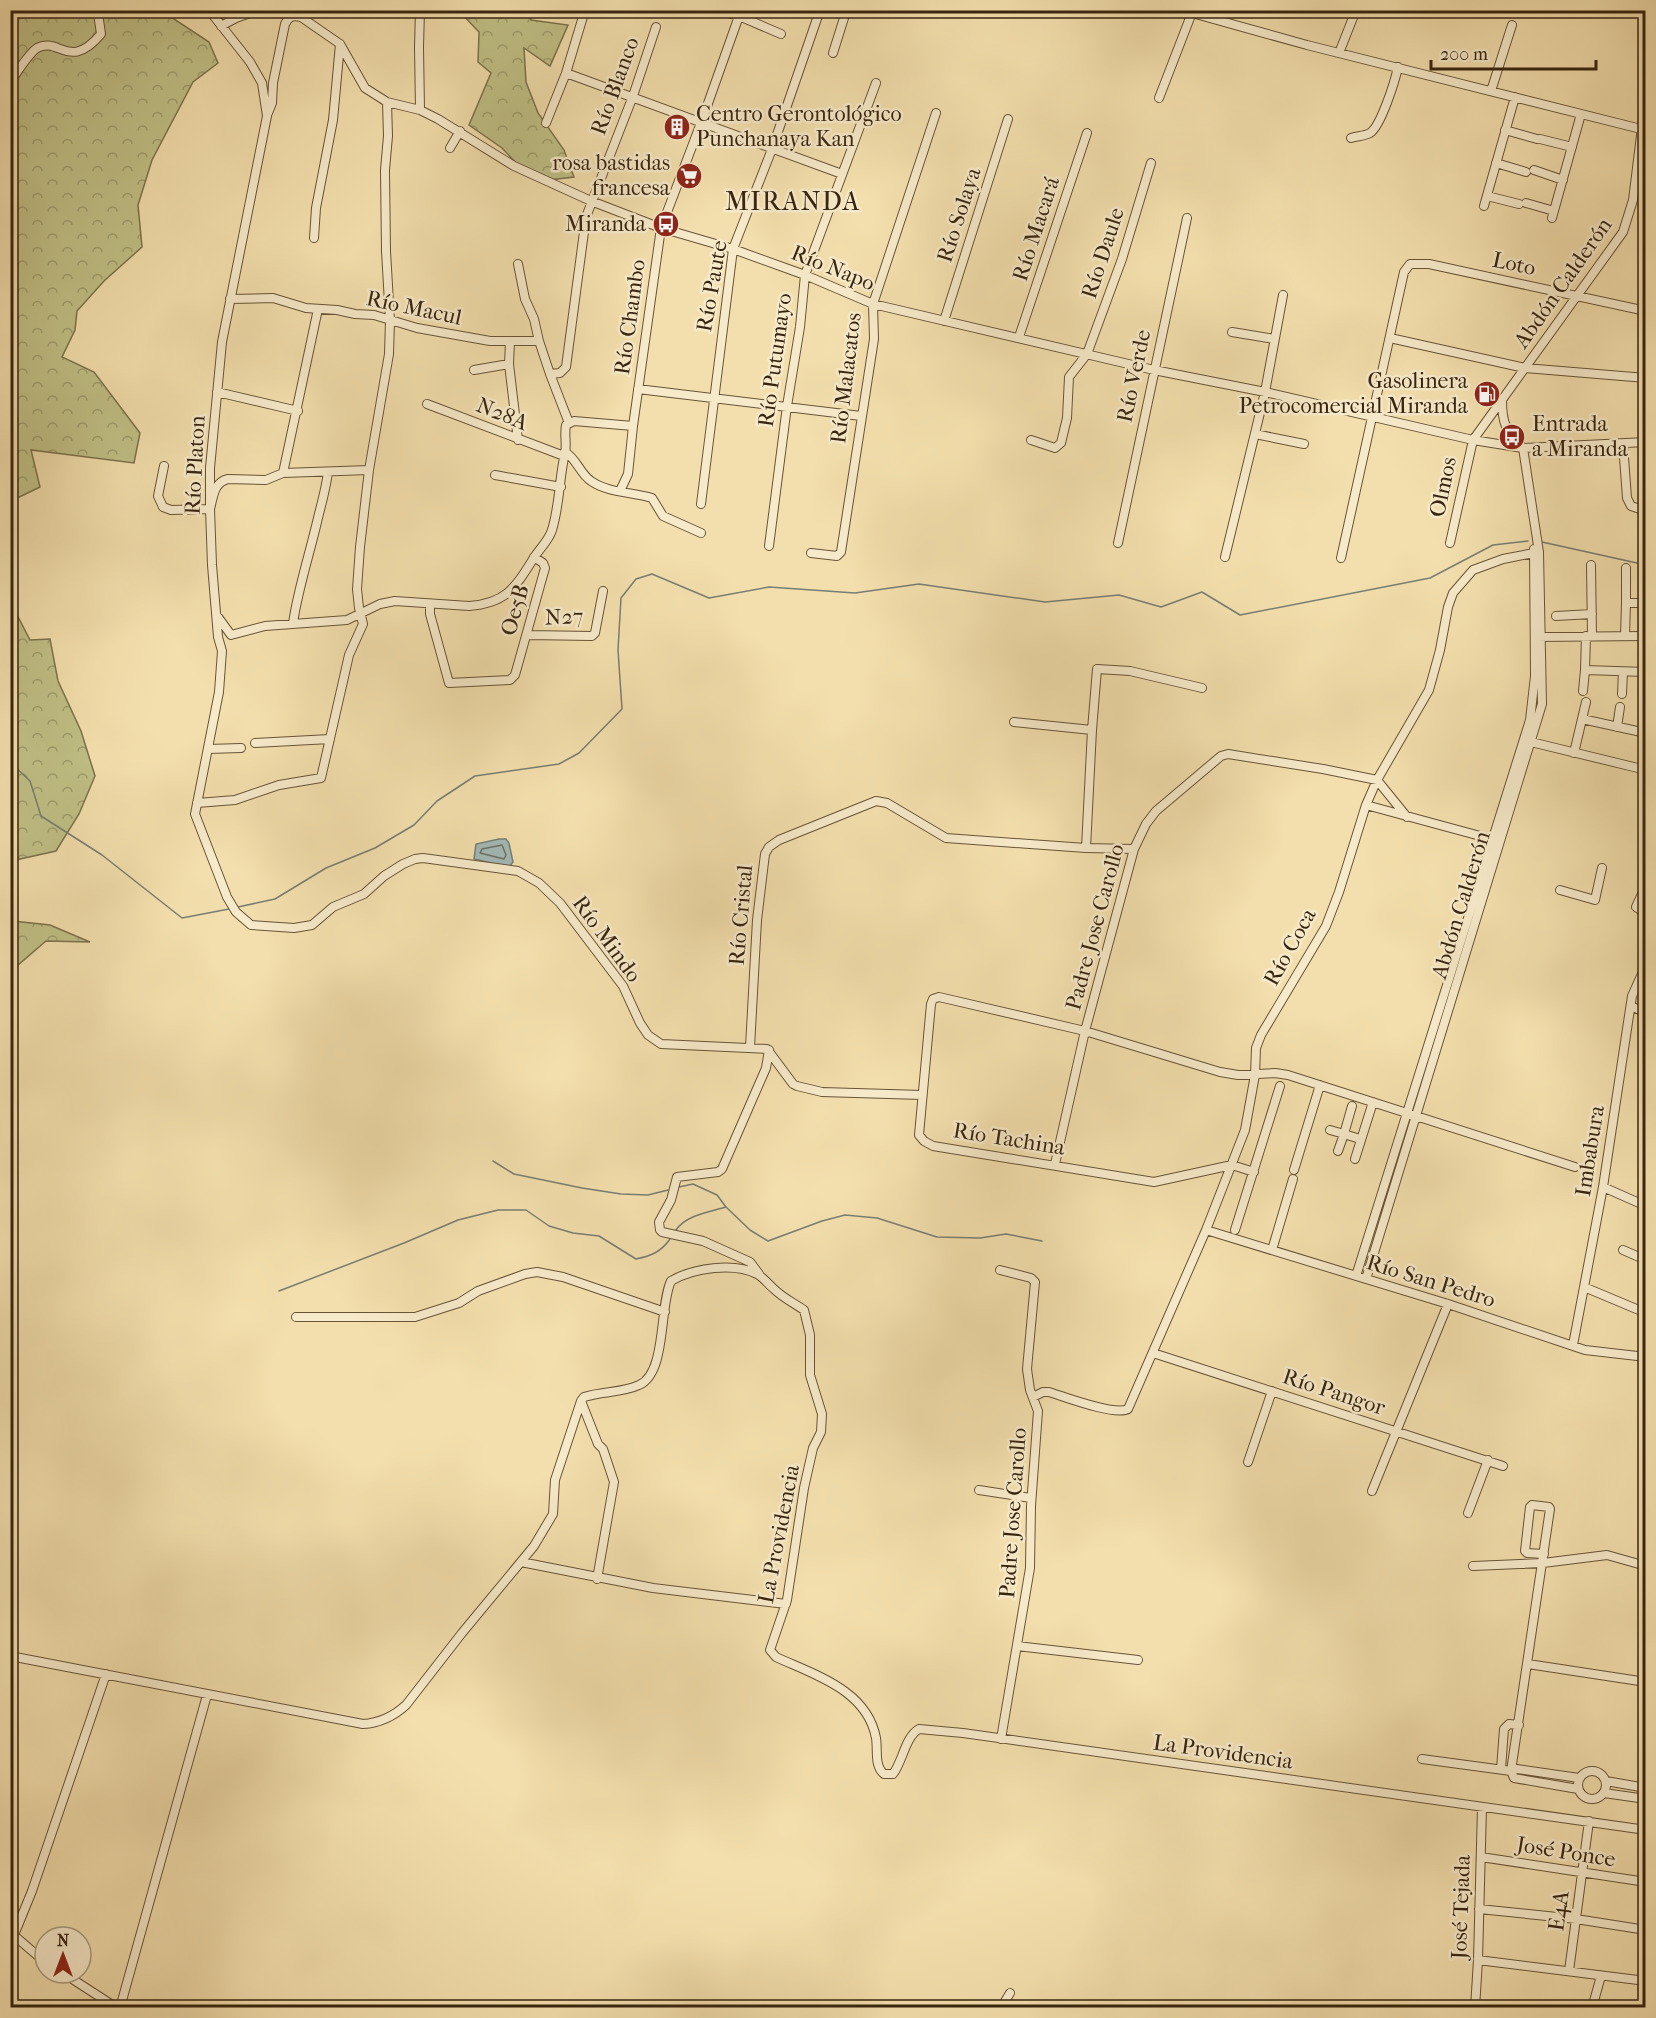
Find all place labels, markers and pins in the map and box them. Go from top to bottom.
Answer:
place label: Centro Gerontológico Punchanaya Kan [696,101,902,152]
building icon: Centro Gerontológico Punchanaya Kan [662,112,692,142]
place label: rosa bastidas francesa [552,150,671,201]
supermarket icon: rosa bastidas francesa [674,161,704,191]
bus stop icon: Miranda [651,209,681,239]
place label: Miranda [565,211,647,237]
place label: Gasolinera Petrocomercial Miranda [1239,368,1469,419]
fuel station icon: Gasolinera Petrocomercial Miranda [1472,379,1502,409]
place label: Entrada a Miranda [1532,411,1629,462]
bus stop icon: Entrada a Miranda [1497,422,1527,452]

